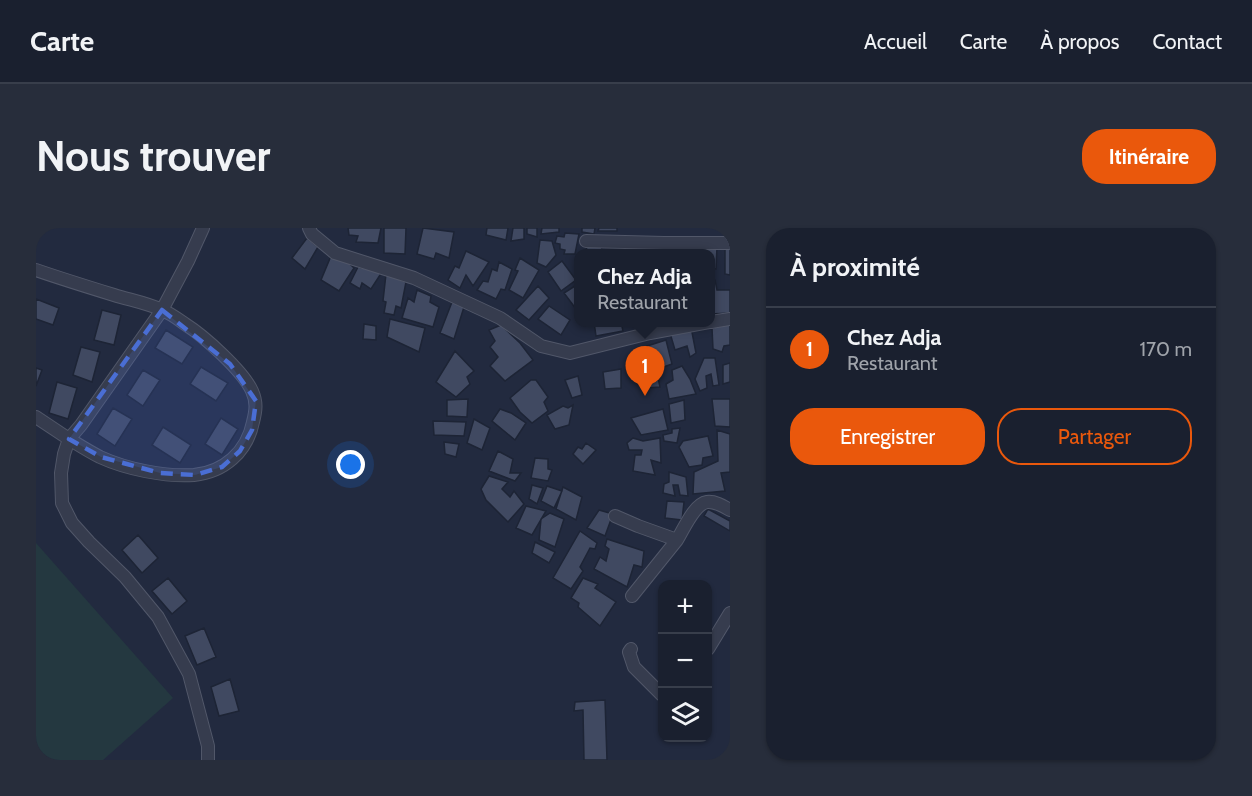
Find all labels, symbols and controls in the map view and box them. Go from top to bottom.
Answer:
text: Carte [30,24,94,58]
text: Accueil [864,29,927,54]
text: Carte [960,29,1007,54]
text: À propos [1040,29,1119,54]
text: Contact [1152,29,1222,54]
button: Itinéraire [1082,129,1216,184]
text: Nous trouver [36,130,270,182]
popup [574,249,715,327]
text: À proximité [790,251,920,283]
text: Chez Adja [597,263,692,290]
text: Restaurant [597,290,688,314]
text: Chez Adja [847,324,941,351]
text: 1 [806,337,813,361]
text: 170 m [1140,337,1192,361]
pin: 1 [626,346,664,396]
text: Restaurant [847,351,938,375]
button: Enregistrer [790,408,985,465]
button: Partager [997,408,1192,465]
your location [336,450,365,479]
map controls [658,580,712,742]
button: + [658,580,712,634]
button: − [658,634,712,688]
button: layers [658,688,712,742]

